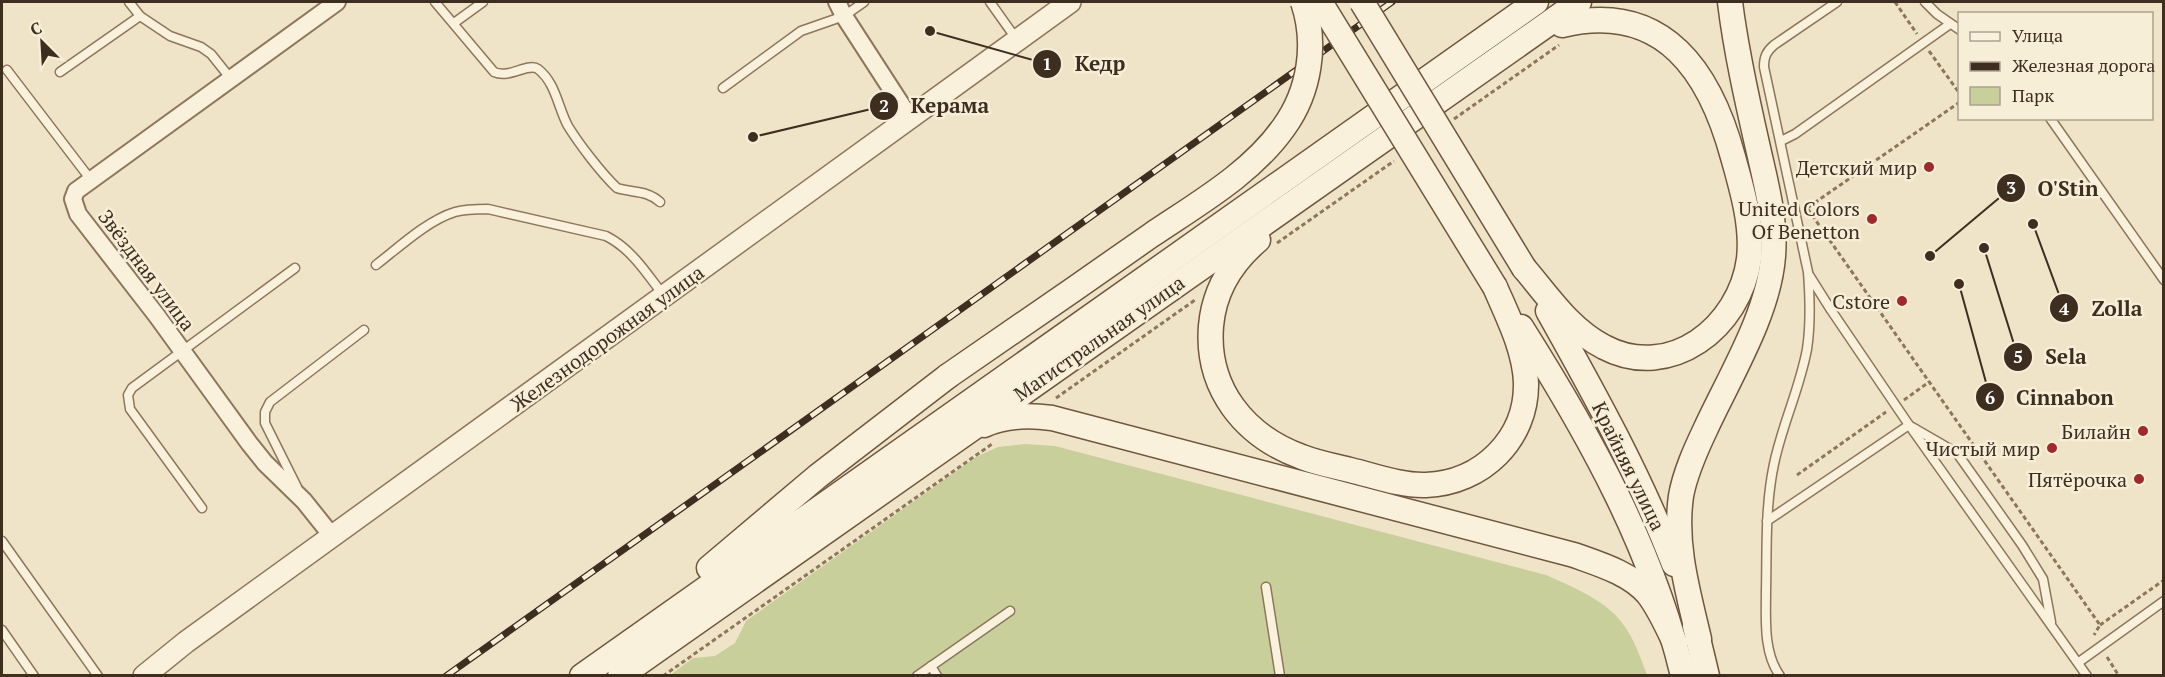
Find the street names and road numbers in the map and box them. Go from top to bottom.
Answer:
street label: Звёздная улица [92,204,202,336]
street label: Железнодорожная улица [505,259,709,417]
street label: Магистральная улица [1008,269,1190,407]
street label: Крайняя улица [1586,397,1672,535]

